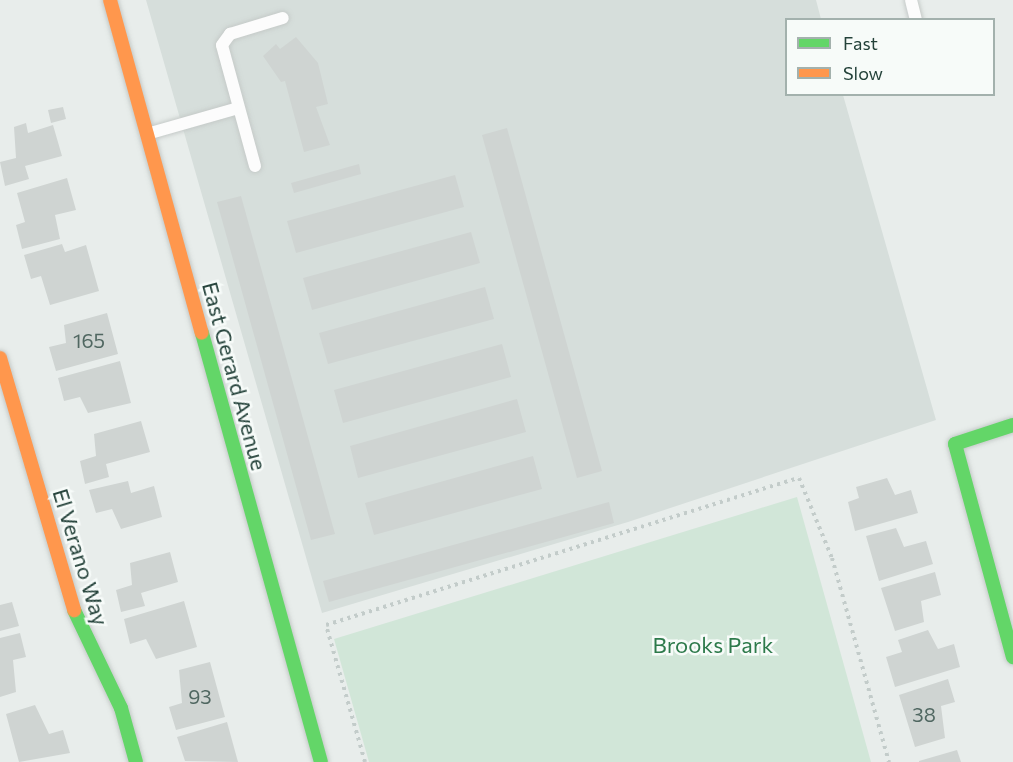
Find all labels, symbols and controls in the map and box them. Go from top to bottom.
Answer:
legend [785,18,995,96]
text: Fast [843,32,878,54]
text: Slow [843,62,883,84]
street label: East Gerard Avenue [197,279,273,473]
house number: 165 [73,328,105,352]
street label: El Verano Way [48,485,114,629]
park label: Brooks Park [652,632,774,658]
house number: 93 [188,684,212,708]
house number: 38 [912,702,936,726]

